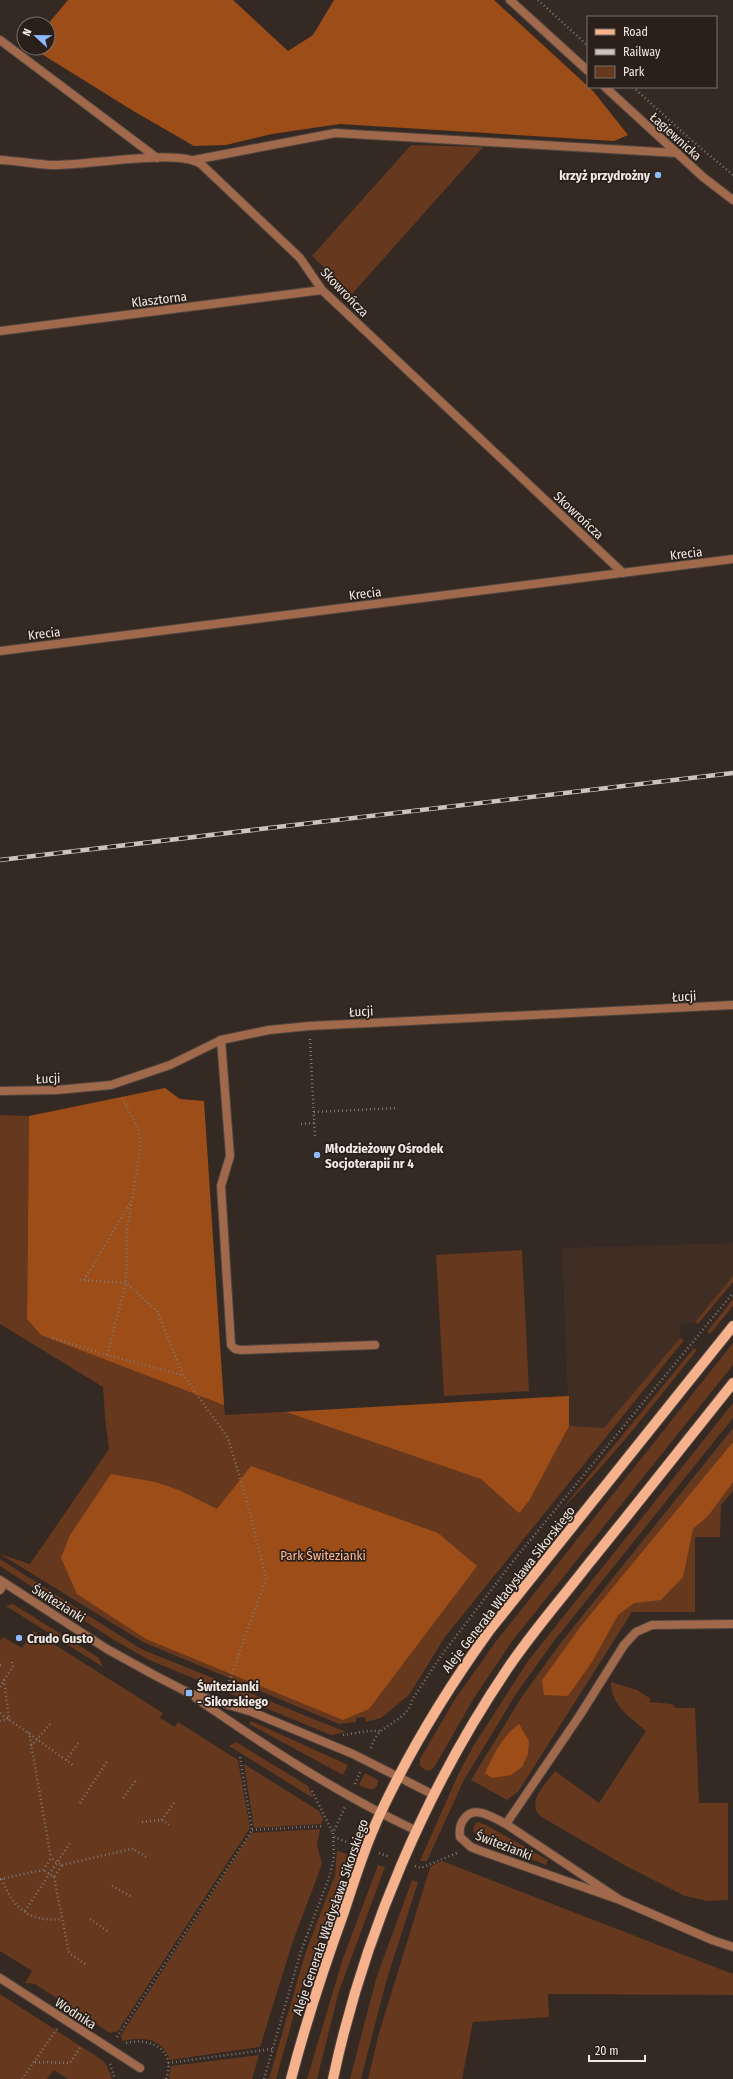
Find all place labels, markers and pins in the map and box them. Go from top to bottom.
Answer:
place label: krzyż przydrożny [559,168,651,183]
marker: krzyż przydrożny [653,170,663,180]
place label: Młodzieżowy Ośrodek Socjoterapii nr 4 [325,1141,444,1171]
marker: Młodzieżowy Ośrodek Socjoterapii nr 4 [312,1150,322,1160]
place label: Crudo Gusto [27,1631,93,1646]
marker: Crudo Gusto [14,1633,24,1643]
place label: Świtezianki - Sikorskiego [197,1678,268,1709]
marker: Świtezianki - Sikorskiego [184,1688,194,1698]

